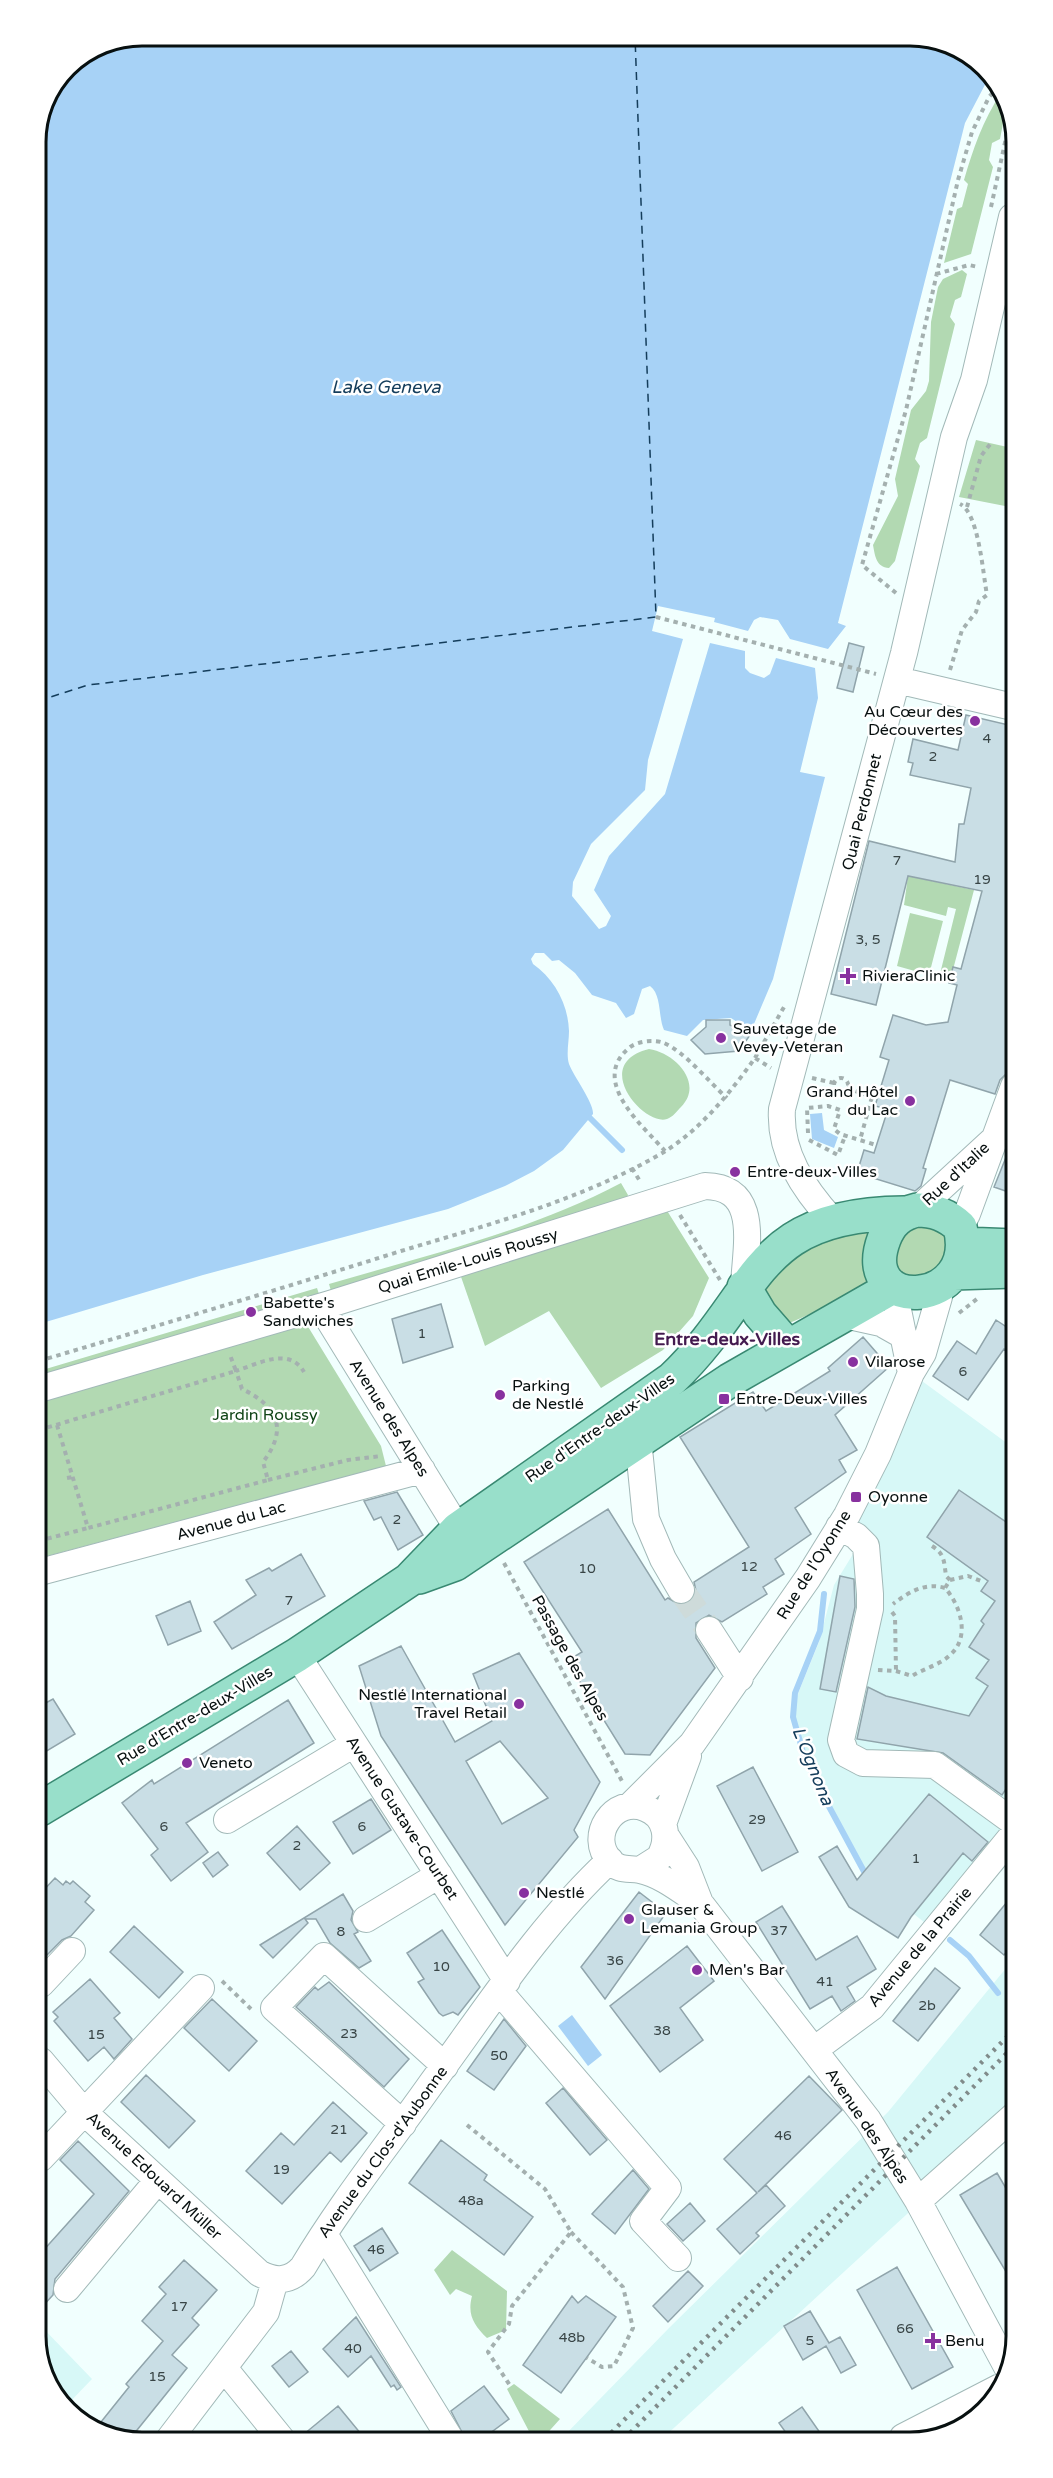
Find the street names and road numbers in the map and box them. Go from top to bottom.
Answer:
street label: Quai Perdonnet [838,752,886,872]
street label: Rue d'Italie [918,1138,994,1210]
street label: Quai Emile-Louis Roussy [375,1224,561,1298]
street label: Avenue des Alpes [345,1355,433,1481]
street label: Rue d'Entre-deux-Villes [521,1369,679,1487]
street label: Avenue du Lac [174,1497,288,1545]
street label: Rue de l'Oyonne [772,1507,856,1623]
street label: Passage des Alpes [527,1592,613,1724]
street label: Rue d'Entre-deux-Villes [114,1662,276,1770]
street label: Avenue Gustave-Courbet [341,1732,463,1904]
street label: Avenue de la Prairie [864,1883,976,2011]
street label: Avenue du Clos-d'Aubonne [314,2062,452,2242]
street label: Avenue des Alpes [821,2064,913,2188]
street label: Avenue Edouard Müller [82,2108,227,2245]

